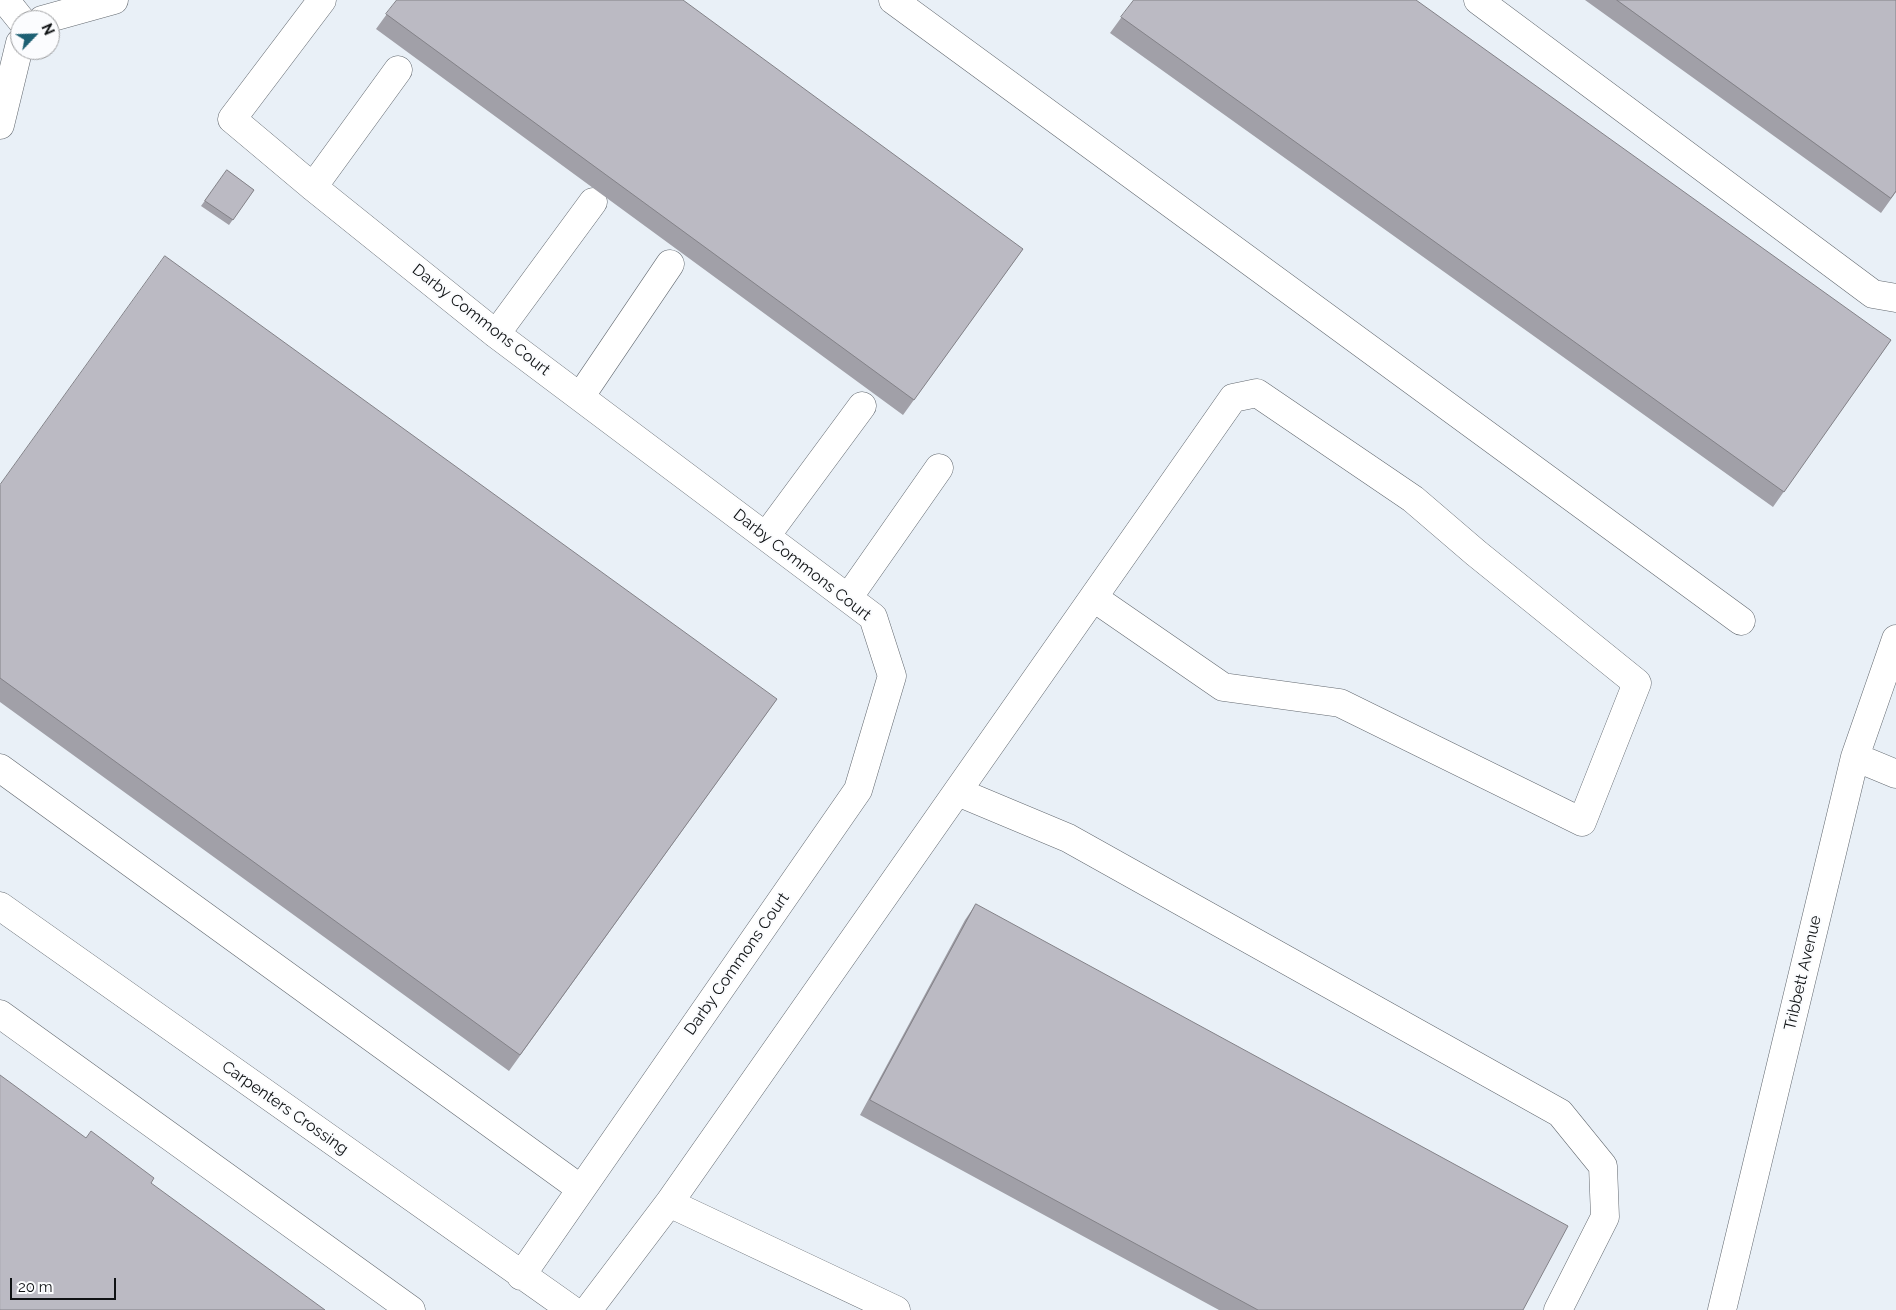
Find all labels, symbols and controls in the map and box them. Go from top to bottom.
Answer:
north arrow [10,10,60,60]
text: N [38,21,57,37]
street label: Darby Commons Court [408,260,554,380]
street label: Darby Commons Court [729,505,875,625]
street label: Darby Commons Court [680,889,794,1039]
street label: Tribbett Avenue [1780,914,1826,1032]
street label: Carpenters Crossing [218,1057,352,1159]
scale bar [12,1268,119,1300]
text: 20 m [18,1278,53,1296]

